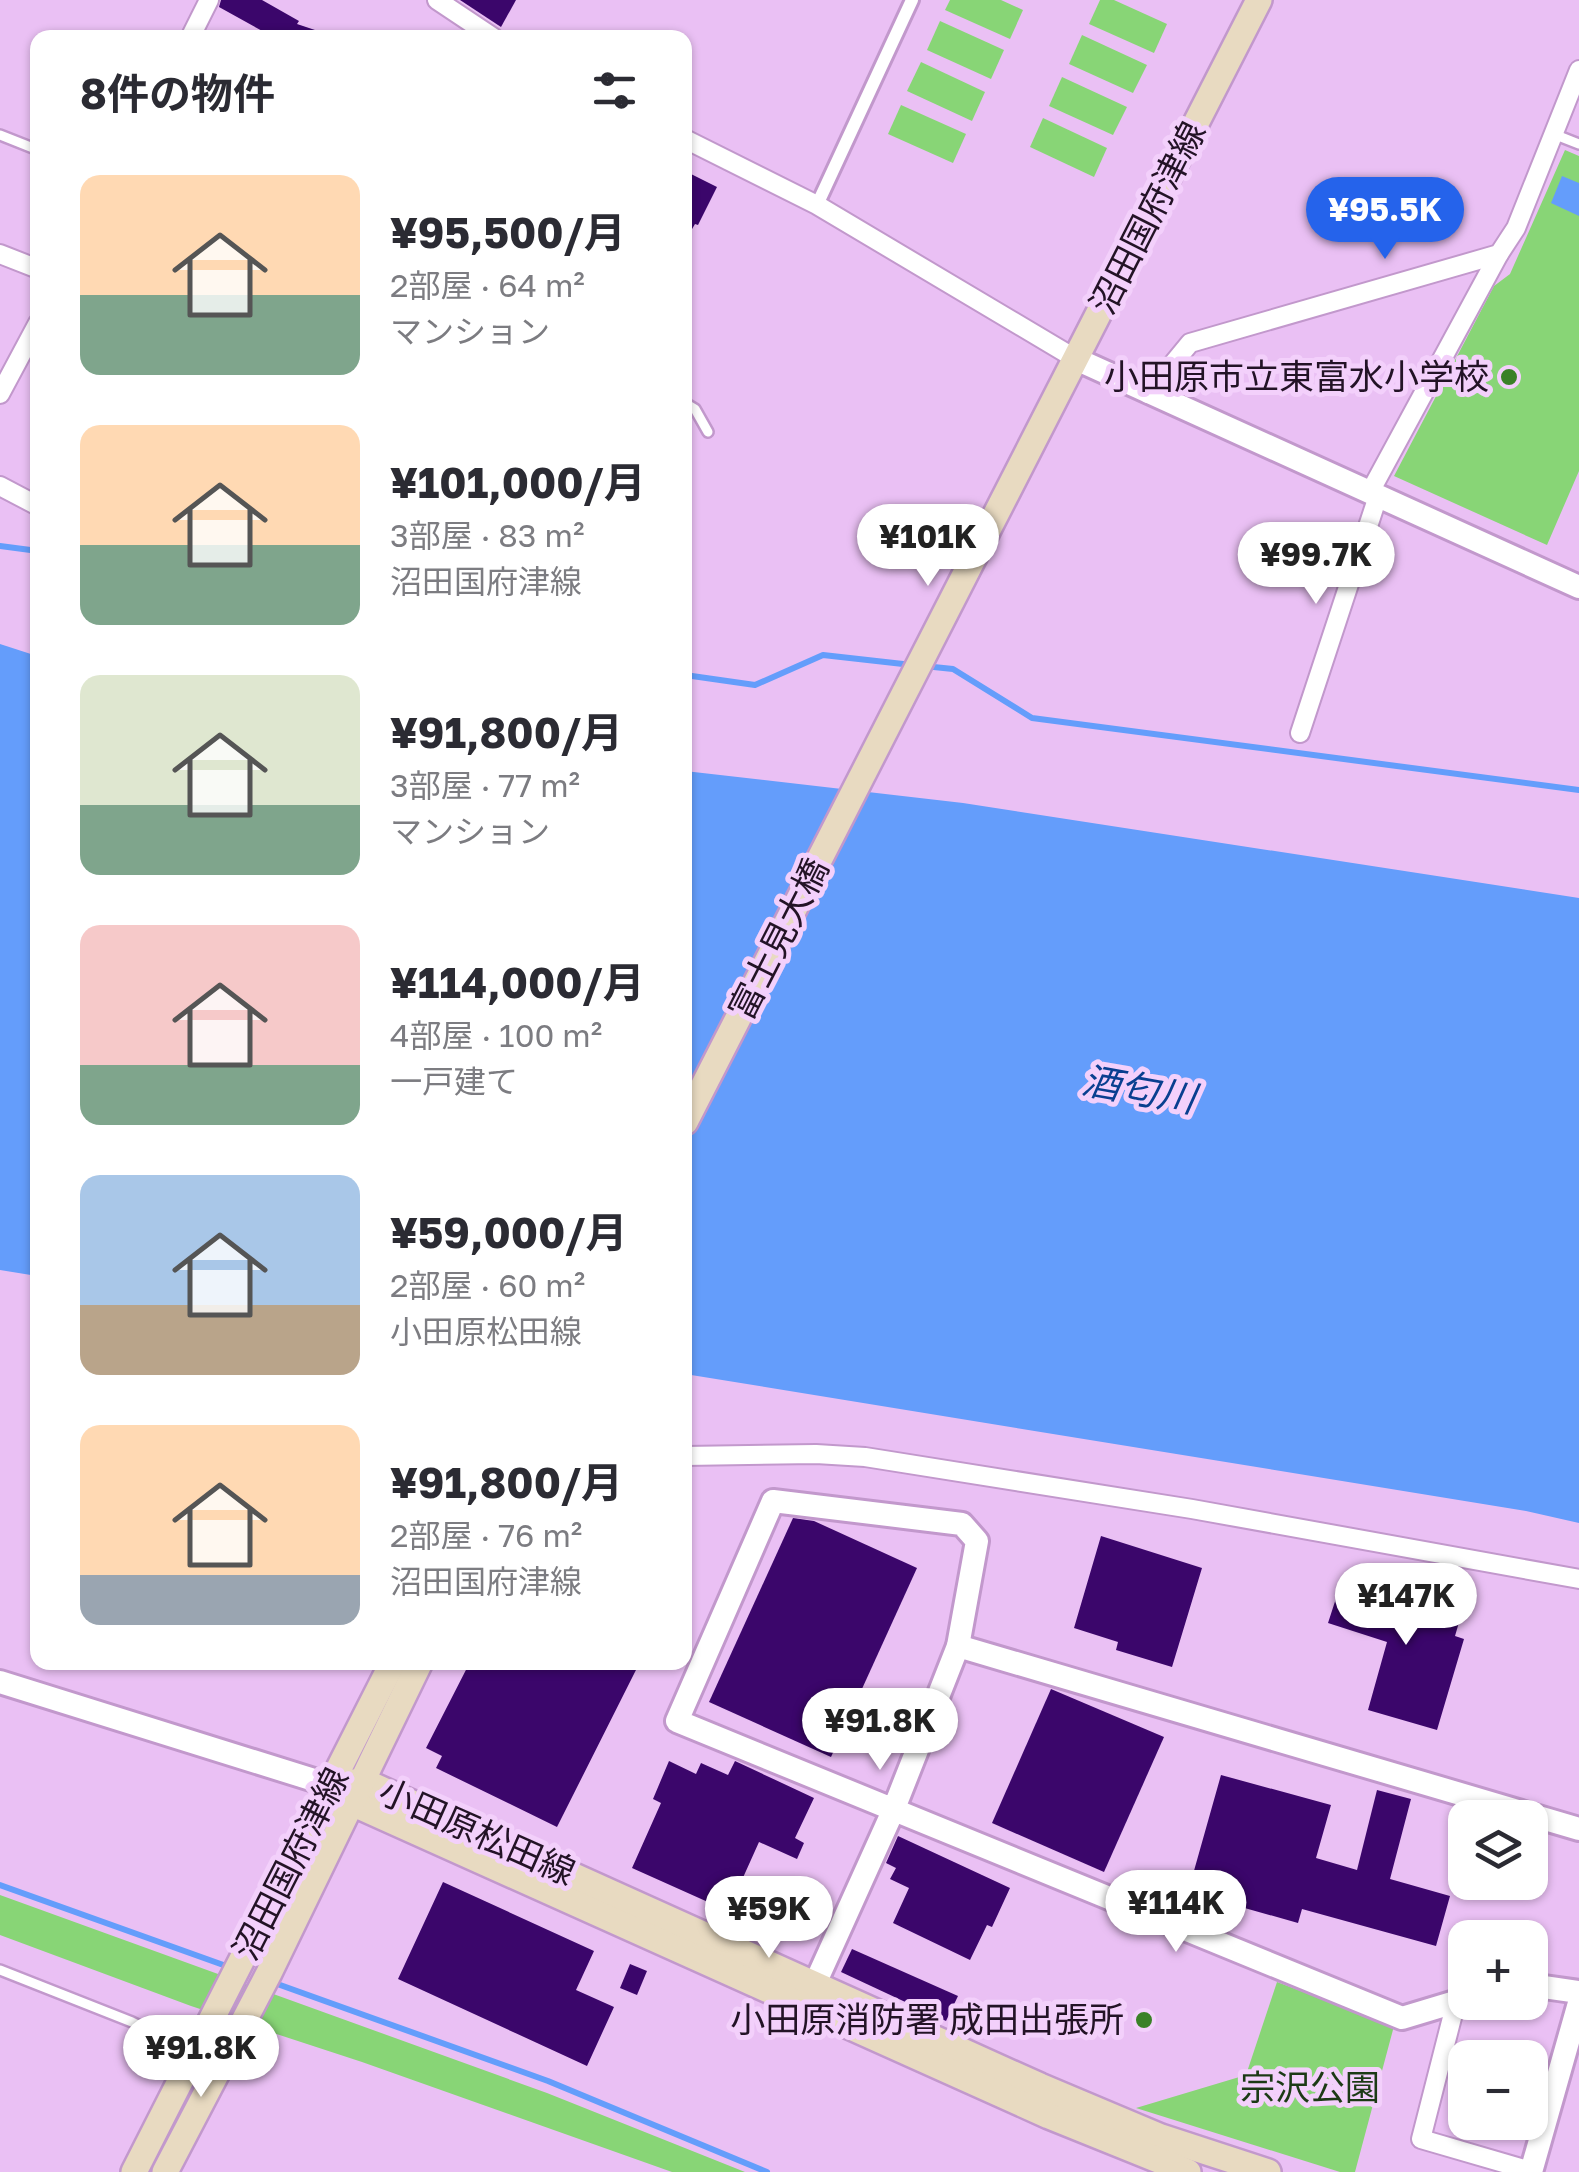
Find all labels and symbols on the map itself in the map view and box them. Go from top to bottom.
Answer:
street label: 沼田国府津線 [1081,114,1213,321]
pin: ¥95.5K [1304,177,1466,262]
place label: 小田原市立東富水小学校 [1104,355,1489,397]
marker: 小田原市立東富水小学校 [1498,366,1520,388]
pin: ¥101K [858,504,998,589]
pin: ¥99.7K [1235,522,1397,607]
street label: 富士見大橋 [720,851,837,1026]
water label: 酒匂川 [1079,1056,1203,1121]
pin: ¥147K [1336,1563,1476,1648]
pin: ¥91.8K [799,1688,961,1773]
street label: 沼田国府津線 [224,1760,356,1967]
street label: 小田原松田線 [373,1769,582,1893]
pin: ¥114K [1106,1870,1246,1955]
pin: ¥59K [710,1876,828,1961]
place label: 小田原消防署 成田出張所 [730,1998,1124,2040]
marker: 小田原消防署 成田出張所 [1133,2009,1155,2031]
pin: ¥91.8K [120,2015,282,2100]
park label: 宗沢公園 [1240,2066,1380,2108]

